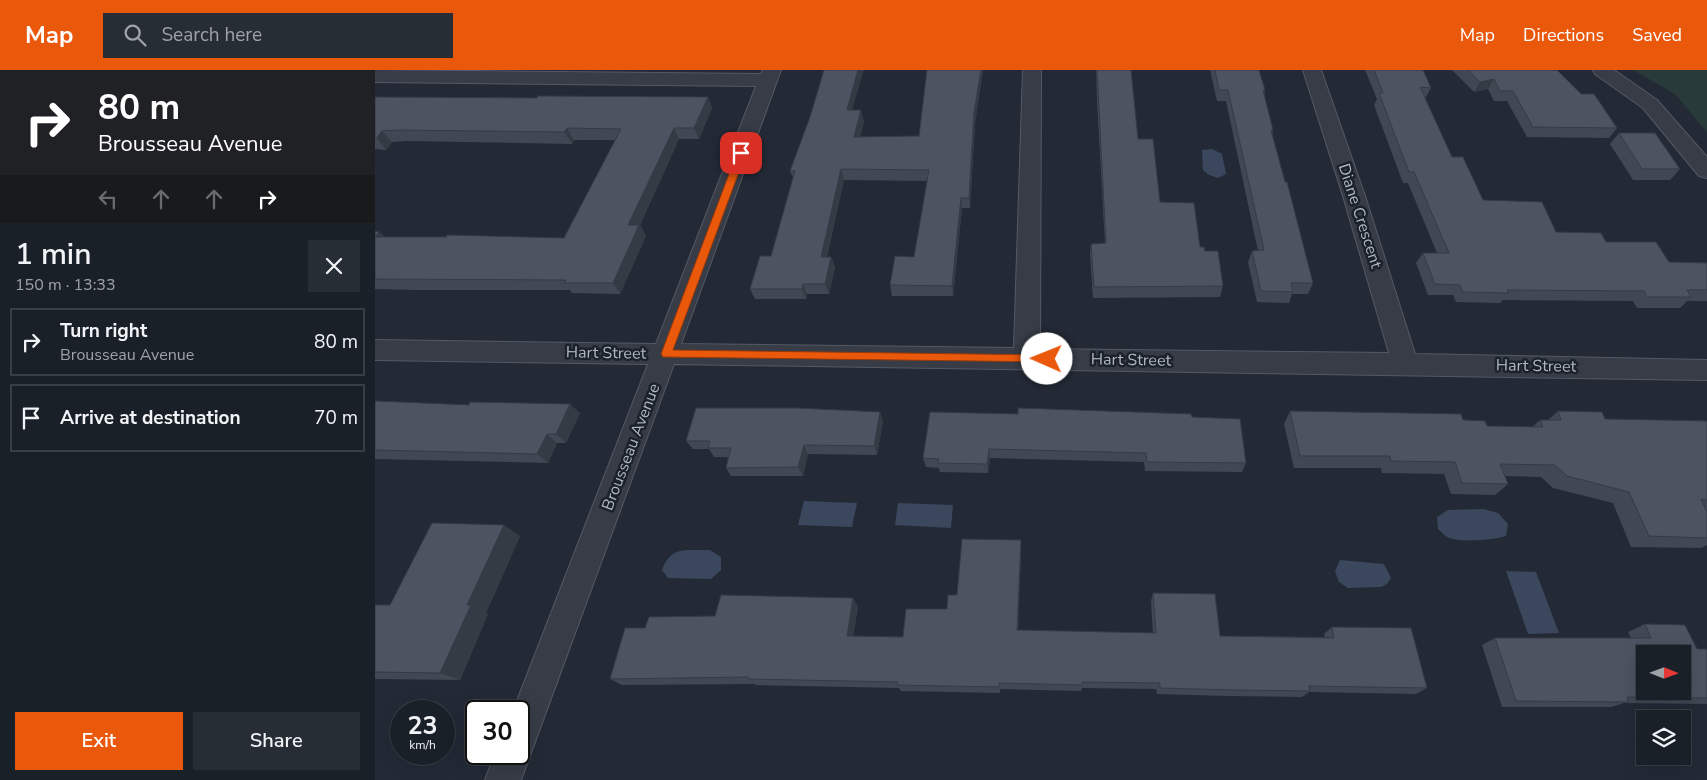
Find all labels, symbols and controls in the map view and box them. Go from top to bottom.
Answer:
search box [103,13,453,58]
text: Map [25,19,73,51]
icon: search [121,21,149,49]
text: Search here [161,22,262,48]
text: Map [1460,23,1495,47]
text: Directions [1523,23,1604,47]
text: Saved [1632,23,1682,47]
text: 80 m [98,84,180,131]
icon: right [15,90,80,155]
text: Brousseau Avenue [98,129,283,159]
pin [720,132,762,174]
icon: arrive [727,139,755,167]
street label: Diane Crescent [1333,161,1387,272]
icon: left [94,185,122,213]
icon: ahead [147,185,175,213]
icon: ahead [200,185,228,213]
icon: right [253,185,281,213]
text: 1 min [15,234,91,275]
button: close [308,240,360,292]
text: 150 m · 13:33 [15,274,116,296]
text: Turn right [60,318,147,344]
icon: right [17,328,45,356]
text: 80 m [314,329,358,355]
position arrow [1020,332,1072,384]
street label: Hart Street [566,341,647,365]
text: Brousseau Avenue [60,344,194,366]
street label: Hart Street [1091,348,1172,372]
street label: Hart Street [1496,354,1577,378]
street label: Brousseau Avenue [597,380,665,514]
icon: arrive [17,404,45,432]
text: Arrive at destination [60,405,241,431]
text: 70 m [314,405,358,431]
north arrow [1636,645,1691,700]
map controls [1636,645,1691,765]
speed limit sign: 30 [465,700,530,765]
text: 23 [407,709,438,743]
button: layers [1636,710,1691,765]
button: Exit [15,712,183,770]
button: Share [193,712,360,770]
text: km/h [409,737,436,753]

